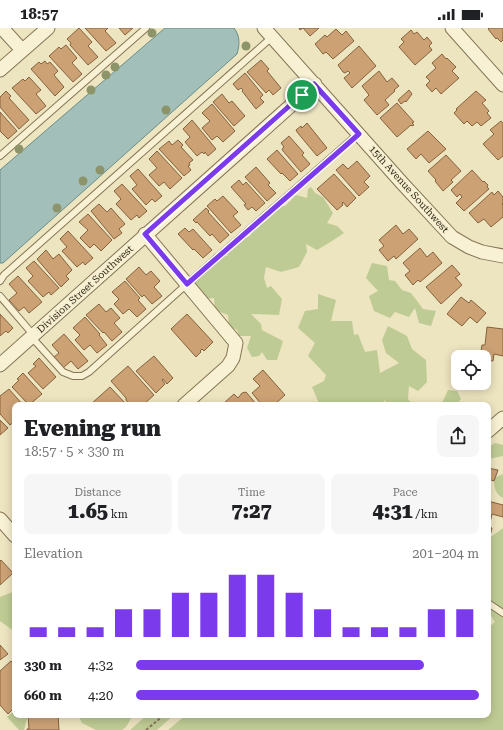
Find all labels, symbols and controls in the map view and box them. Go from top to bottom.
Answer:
text: 18:57 [20,5,58,23]
pin [285,78,319,112]
icon: arrive [291,84,313,106]
street label: 15th Avenue Southwest [367,143,451,235]
street label: Division Street Southwest [35,243,135,335]
map controls [451,350,491,390]
button: locate [451,350,491,390]
button: share [437,415,479,457]
text: Evening run [24,416,161,441]
text: 18:57 · 5 × 330 m [24,444,124,459]
text: Distance [75,486,121,499]
text: Time [238,486,265,499]
text: Pace [393,486,418,499]
text: 1.65 [68,499,108,523]
text: 7:27 [231,499,272,523]
text: 4:31 [373,499,413,523]
text: km [108,508,128,521]
text: /km [413,508,438,521]
text: Elevation [24,546,83,561]
text: 201–204 m [412,546,479,561]
text: 330 m [24,658,62,673]
text: 4:32 [88,658,113,673]
text: 660 m [24,688,62,703]
text: 4:20 [88,688,113,703]

